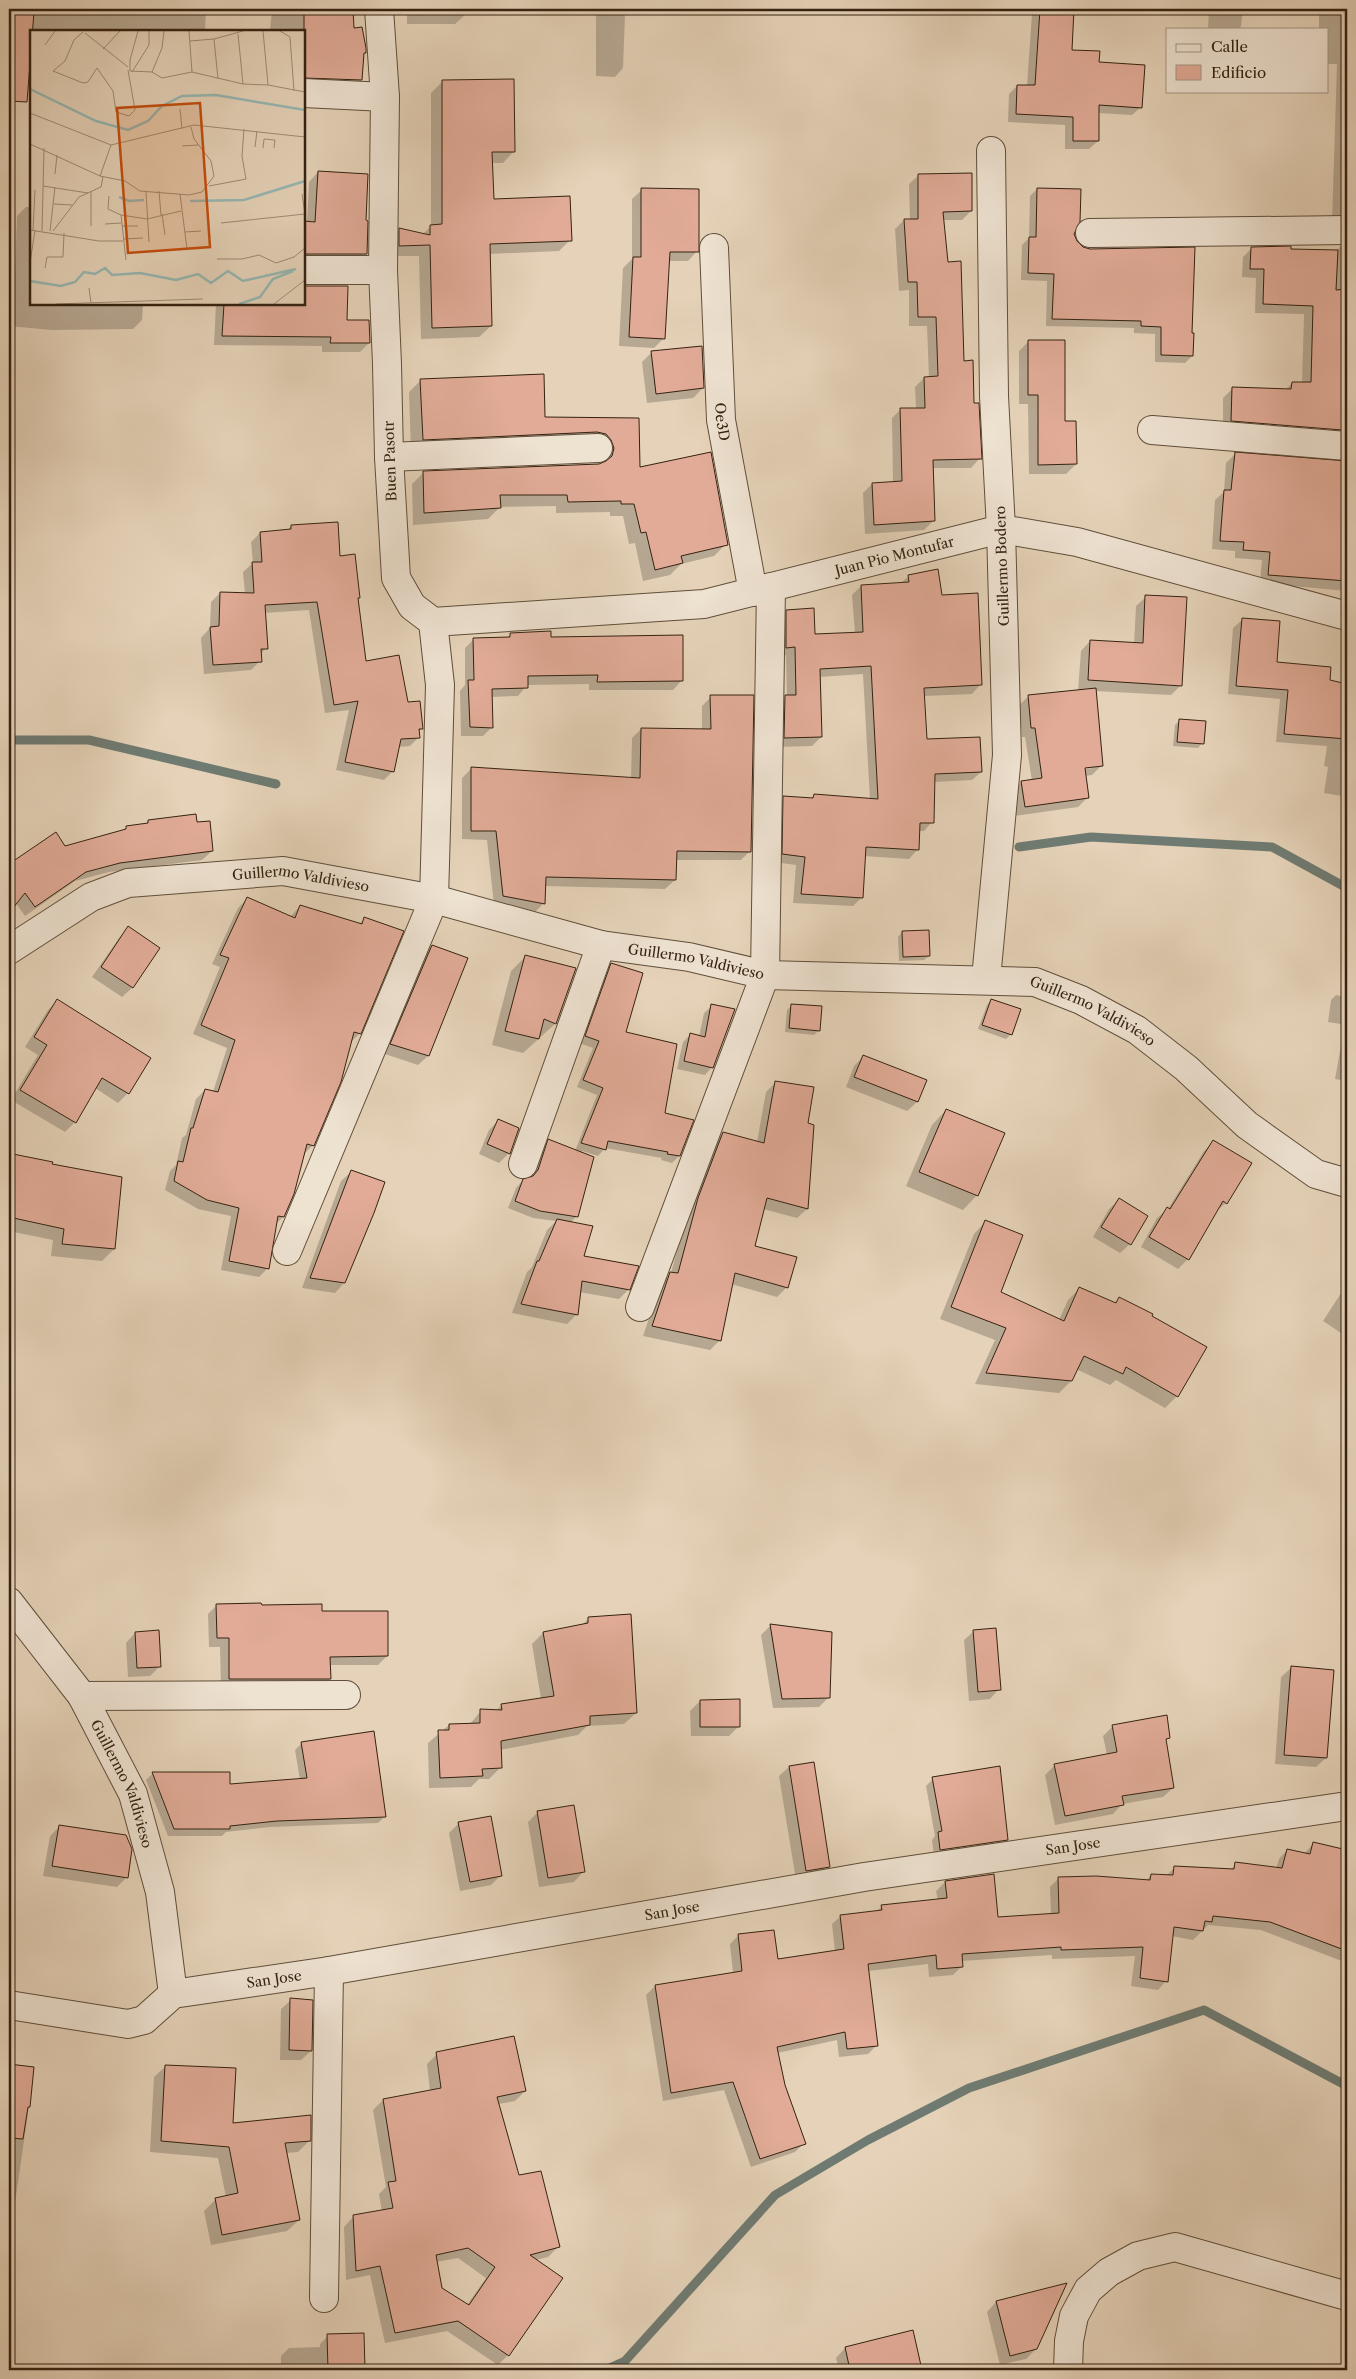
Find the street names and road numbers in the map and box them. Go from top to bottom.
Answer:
street label: Oe3D [711,402,734,442]
street label: Buen Pasotr [380,420,400,502]
street label: Guillermo Bodero [991,505,1013,627]
street label: Juan Pio Montufar [831,532,956,580]
street label: Guillermo Valdivieso [232,861,371,896]
street label: Guillermo Valdivieso [627,940,766,984]
street label: Guillermo Valdivieso [1027,972,1159,1050]
street label: Guillermo Valdivieso [87,1716,156,1850]
street label: San Jose [1044,1833,1102,1859]
street label: San Jose [643,1897,701,1924]
street label: San Jose [245,1966,303,1992]

